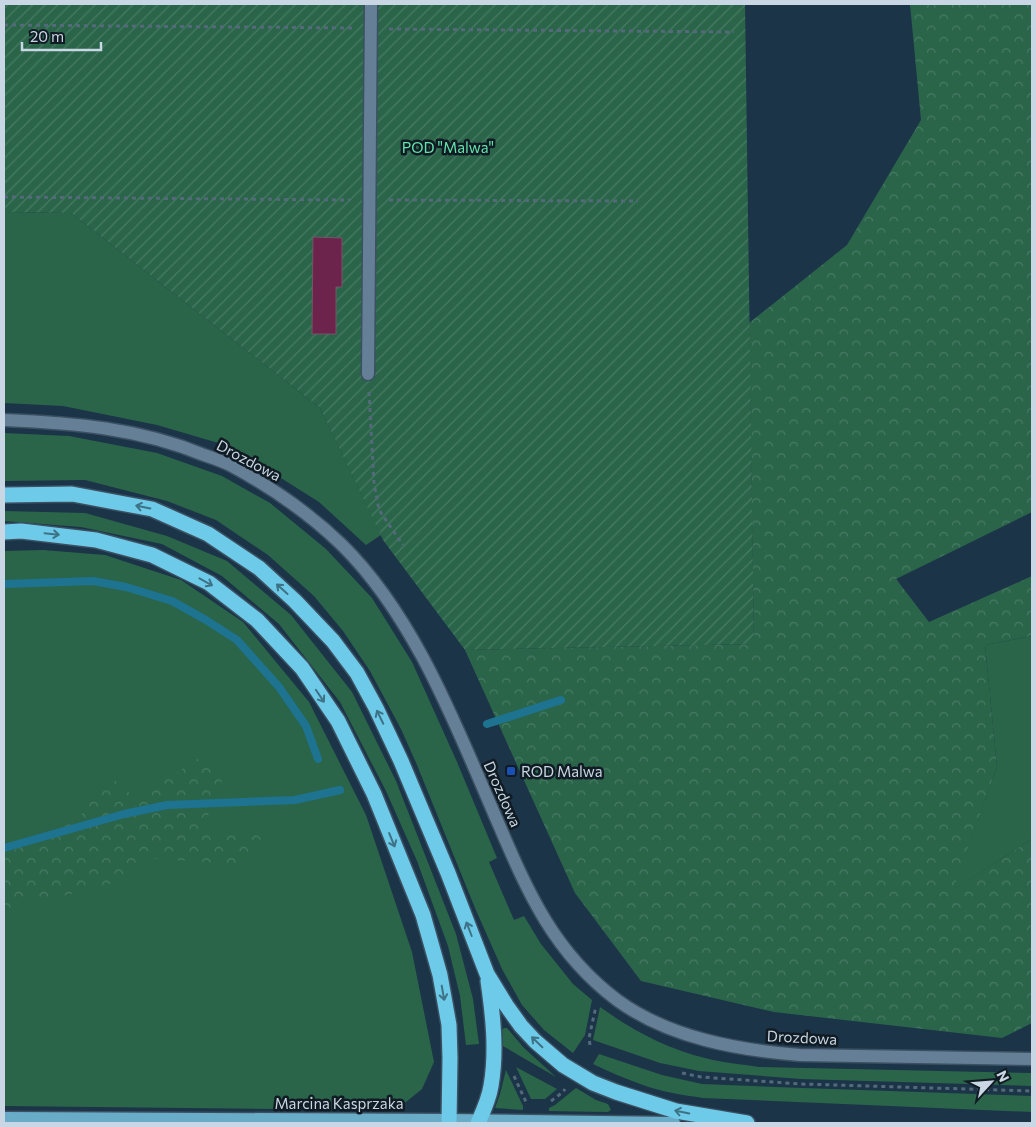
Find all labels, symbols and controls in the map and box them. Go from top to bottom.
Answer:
scale bar [22,20,101,52]
text: 20 m [30,27,64,45]
park label: POD "Malwa" [402,138,494,156]
street label: Drozdowa [214,436,284,484]
one-way arrow [135,502,151,512]
one-way arrow [44,530,60,539]
one-way arrow [199,577,214,587]
one-way arrow [275,583,288,595]
one-way arrow [316,688,326,702]
one-way arrow [375,709,385,724]
street label: Drozdowa [480,758,526,830]
place label: ROD Malwa [521,762,603,780]
marker: ROD Malwa [505,765,517,777]
one-way arrow [387,832,397,847]
one-way arrow [464,922,474,937]
one-way arrow [439,985,449,1001]
street label: Drozdowa [766,1026,838,1048]
one-way arrow [531,1036,543,1049]
north arrow [966,1057,1016,1107]
text: N [993,1068,1013,1085]
street label: Marcina Kasprzaka [274,1094,404,1112]
one-way arrow [674,1106,690,1116]

